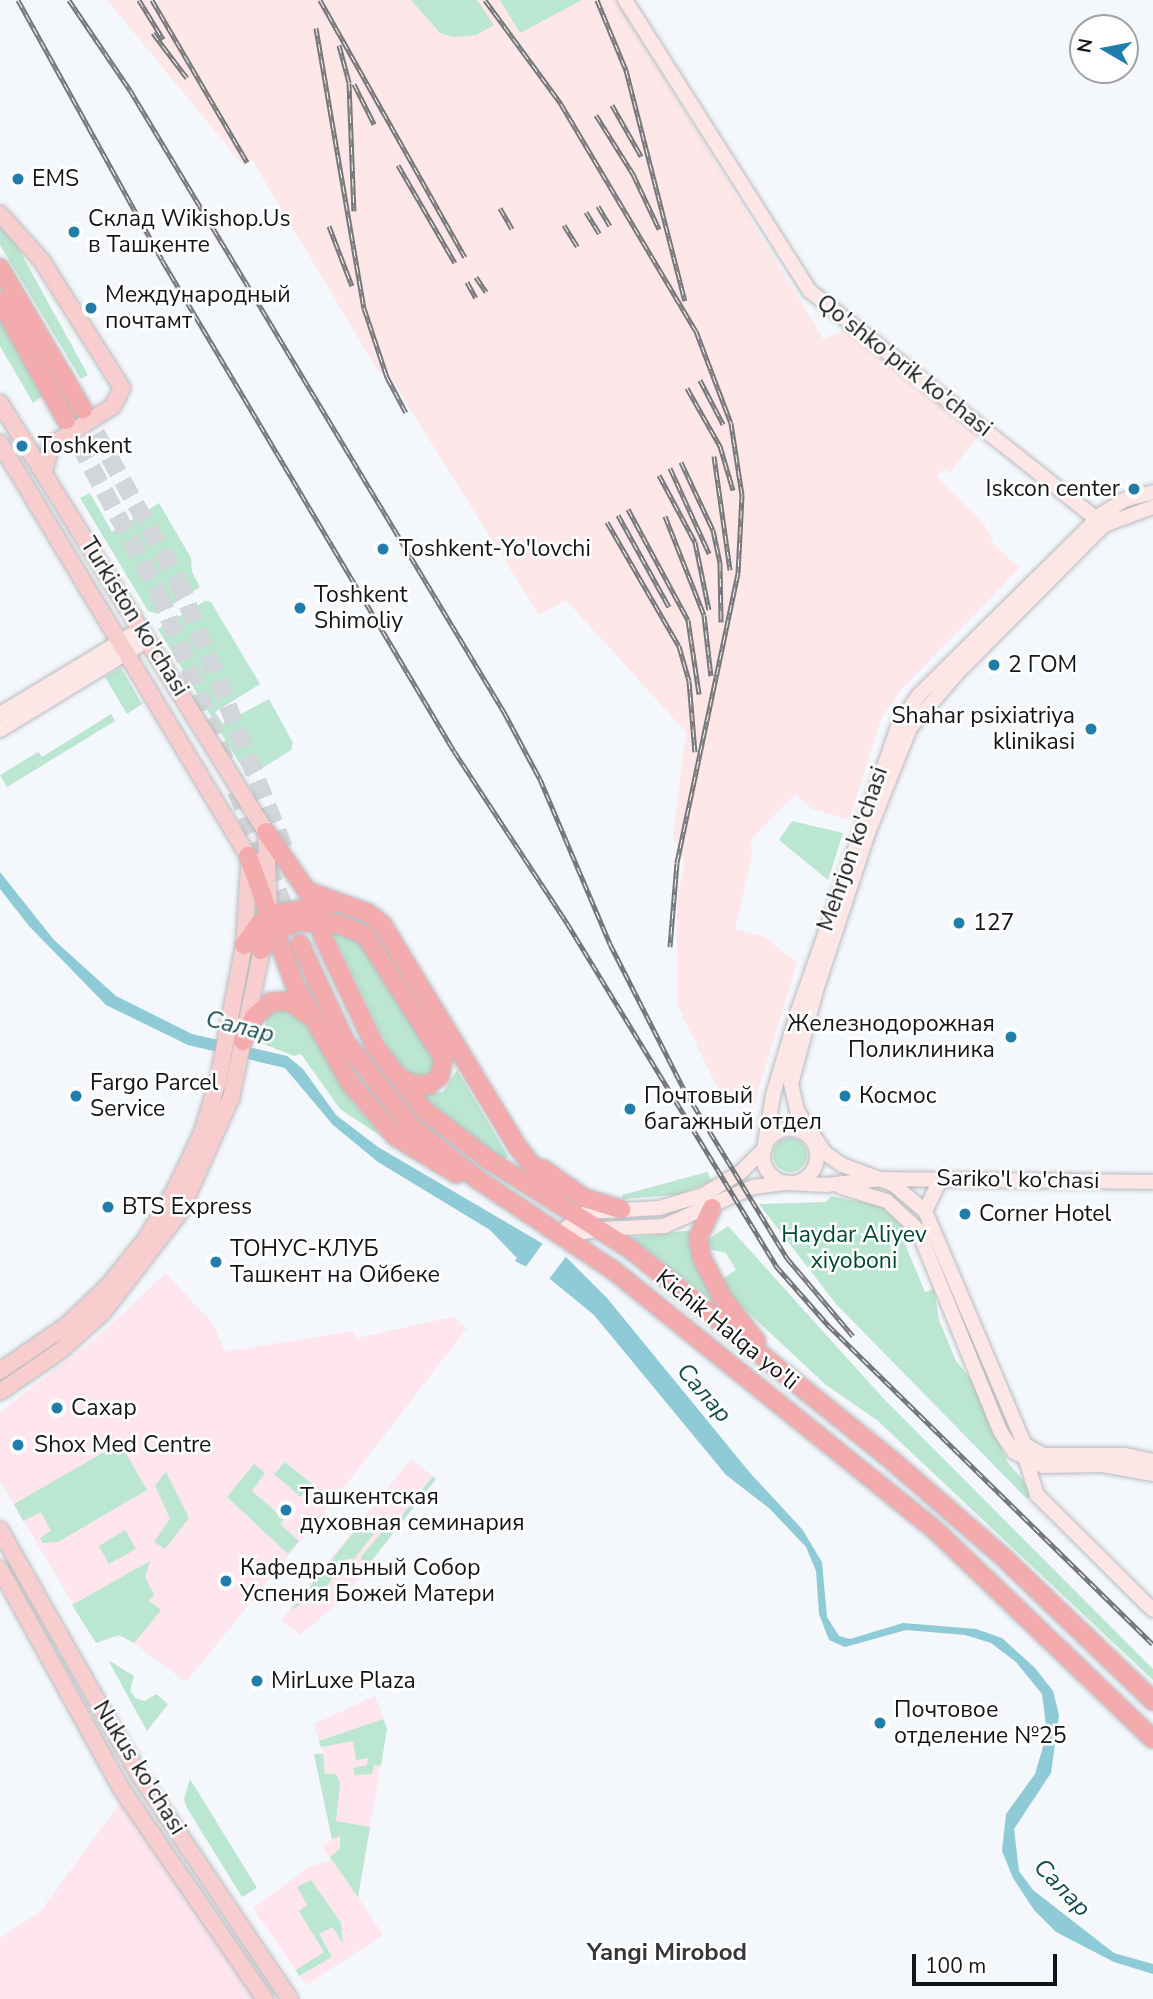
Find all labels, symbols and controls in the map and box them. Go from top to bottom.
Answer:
north arrow [1069,14,1139,84]
text: N [1071,36,1099,55]
place label: EMS [32,165,79,193]
marker: EMS [10,171,26,187]
place label: Склад Wikishop.Us в Ташкенте [88,205,291,259]
marker: Склад Wikishop.Us в Ташкенте [66,224,82,240]
place label: Международный почтамт [105,281,291,335]
street label: Qo'shko'prik ko'chasi [811,289,997,443]
marker: Международный почтамт [83,300,99,316]
place label: Toshkent [38,432,132,460]
marker: Toshkent [12,436,32,456]
place label: Iskcon center [986,475,1120,503]
marker: Iskcon center [1126,481,1142,497]
street label: Turkiston ko'chasi [74,532,194,702]
place label: Toshkent-Yo'lovchi [399,535,591,563]
marker: Toshkent-Yo'lovchi [373,539,393,559]
place label: Toshkent Shimoliy [314,581,408,635]
marker: Toshkent Shimoliy [292,600,308,616]
place label: 2 ГОМ [1008,651,1077,679]
marker: 2 ГОМ [986,657,1002,673]
place label: Shahar psixiatriya klinikasi [891,702,1075,756]
marker: Shahar psixiatriya klinikasi [1081,719,1101,739]
street label: Mehrjon ko'chasi [812,763,894,935]
place label: 127 [973,909,1014,937]
marker: 127 [951,915,967,931]
water label: Салар [203,1005,277,1049]
place label: Железнодорожная Поликлиника [787,1010,995,1064]
marker: Железнодорожная Поликлиника [1001,1027,1021,1047]
place label: Fargo Parcel Service [90,1069,218,1123]
place label: Почтовый багажный отдел [644,1082,822,1136]
place label: Космоc [859,1082,936,1110]
marker: Fargo Parcel Service [68,1088,84,1104]
marker: Космоc [837,1088,853,1104]
marker: Почтовый багажный отдел [622,1101,638,1117]
street label: Sariko'l ko'chasi [936,1165,1100,1195]
place label: BTS Express [122,1193,252,1221]
marker: BTS Express [100,1199,116,1215]
place label: Corner Hotel [979,1200,1111,1228]
marker: Corner Hotel [957,1206,973,1222]
park label: Haydar Aliyev xiyoboni [781,1221,927,1275]
place label: ТОНУС-КЛУБ Ташкент на Ойбеке [230,1235,440,1289]
marker: ТОНУС-КЛУБ Ташкент на Ойбеке [208,1254,224,1270]
street label: Kichik Halqa yo'li [650,1264,804,1396]
water label: Салар [670,1357,738,1429]
place label: Сахар [71,1394,137,1422]
marker: Сахар [49,1400,65,1416]
place label: Shox Med Centre [34,1431,211,1459]
marker: Shox Med Centre [8,1435,28,1455]
place label: Ташкентская духовная семинария [300,1483,525,1537]
marker: Ташкентская духовная семинария [278,1502,294,1518]
place label: Кафедральный Собор Успения Божeй Матери [240,1554,495,1608]
marker: Кафедральный Собор Успения Божeй Матери [218,1573,234,1589]
place label: MirLuxe Plaza [271,1667,416,1695]
marker: MirLuxe Plaza [249,1673,265,1689]
street label: Nukus ko'chasi [87,1696,191,1840]
place label: Почтовое отделение №25 [894,1696,1067,1750]
marker: Почтовое отделение №25 [872,1715,888,1731]
water label: Салар [1027,1853,1097,1923]
district label: Yangi Mirobod [587,1939,747,1967]
scale bar [915,1940,1060,1984]
text: 100 m [925,1952,986,1980]

